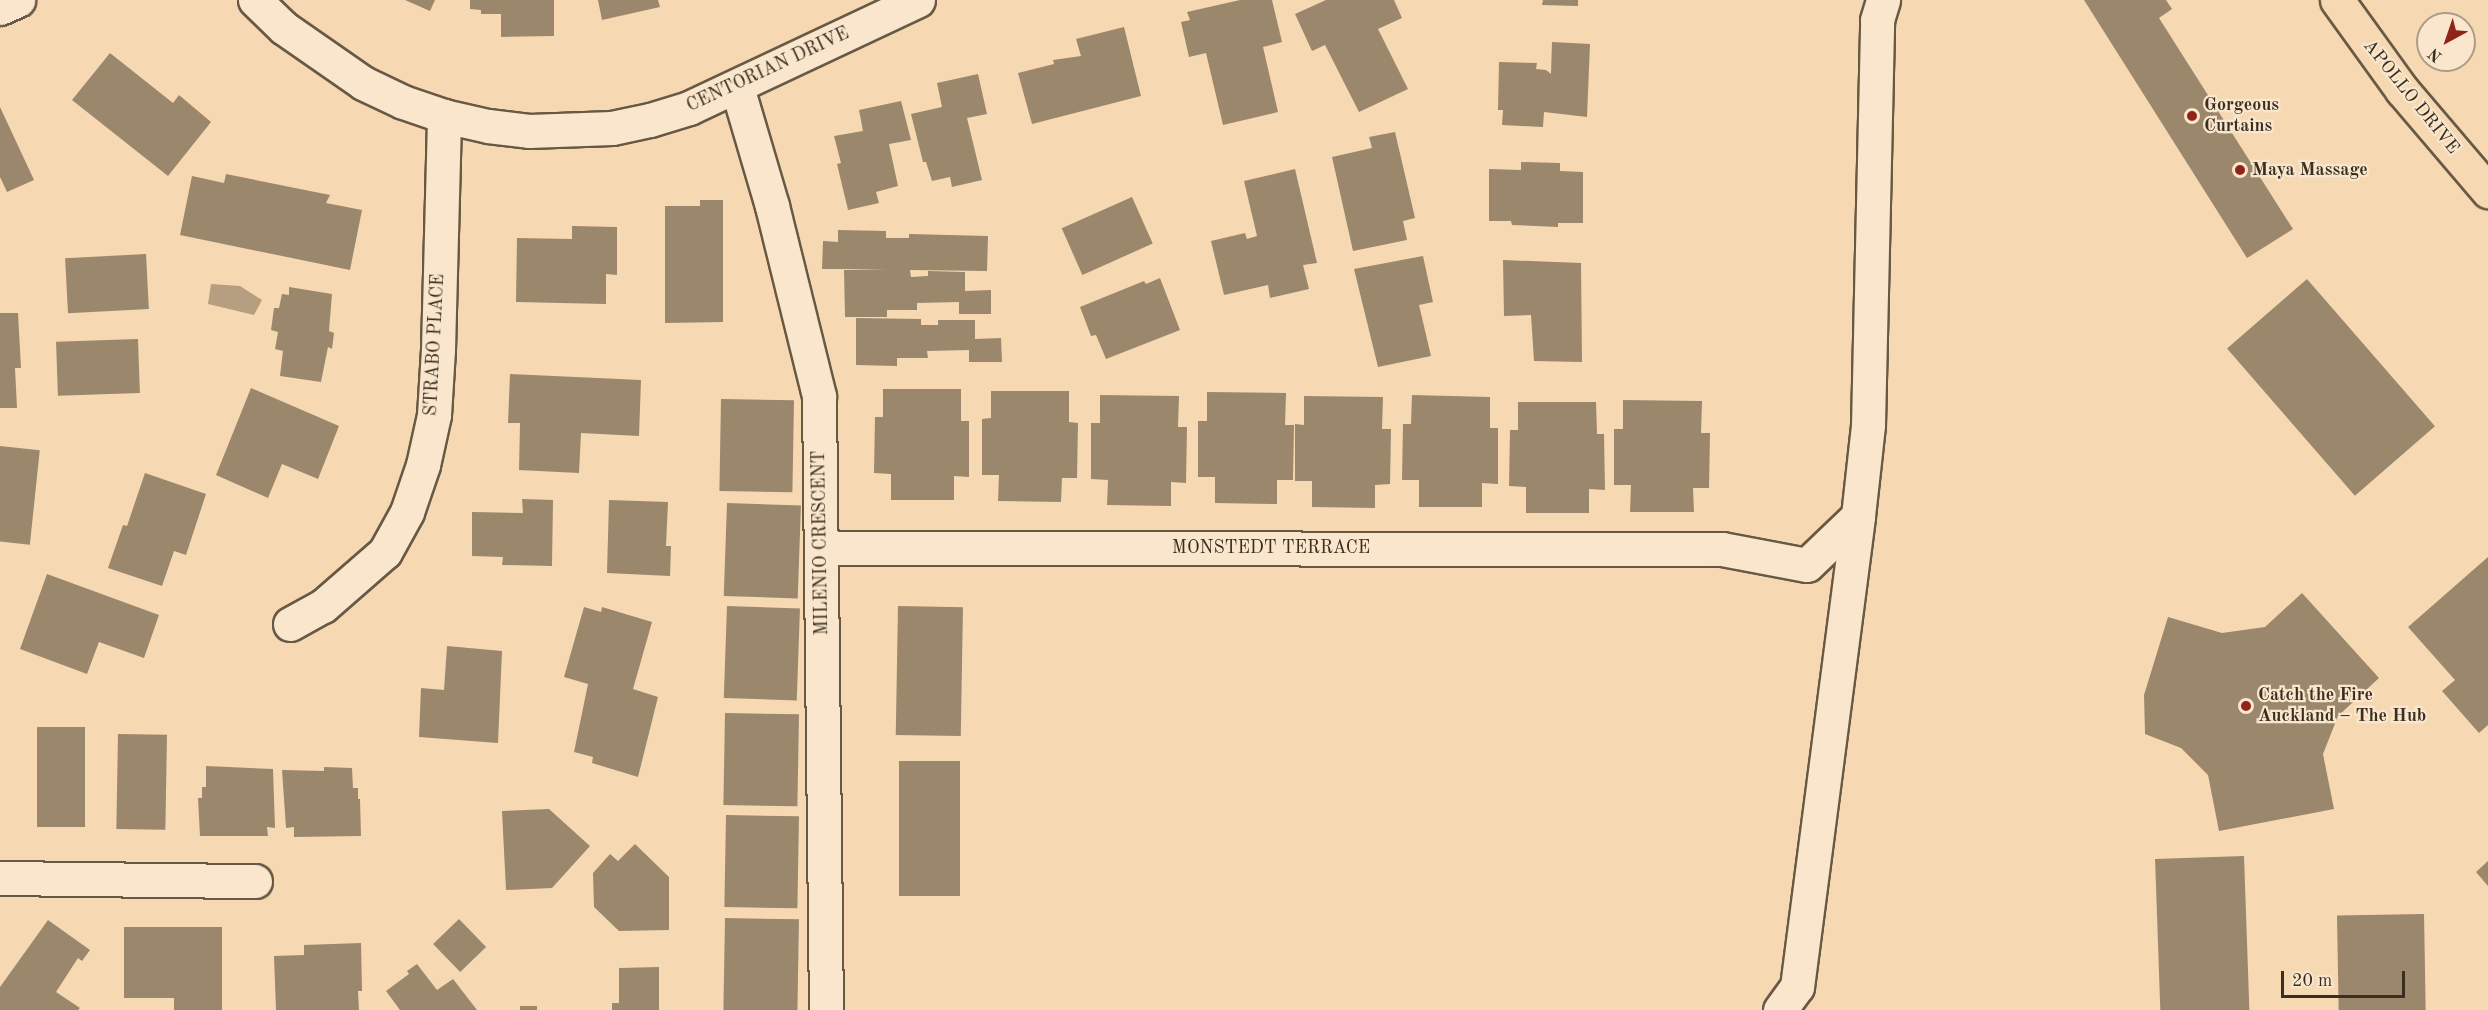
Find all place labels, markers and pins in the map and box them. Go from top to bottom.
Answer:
place label: Gorgeous Curtains [2204,95,2279,138]
marker: Gorgeous Curtains [2185,109,2199,123]
place label: Maya Massage [2252,159,2368,181]
marker: Maya Massage [2233,163,2247,177]
place label: Catch the Fire Auckland – The Hub [2258,685,2426,728]
marker: Catch the Fire Auckland – The Hub [2239,699,2253,713]

